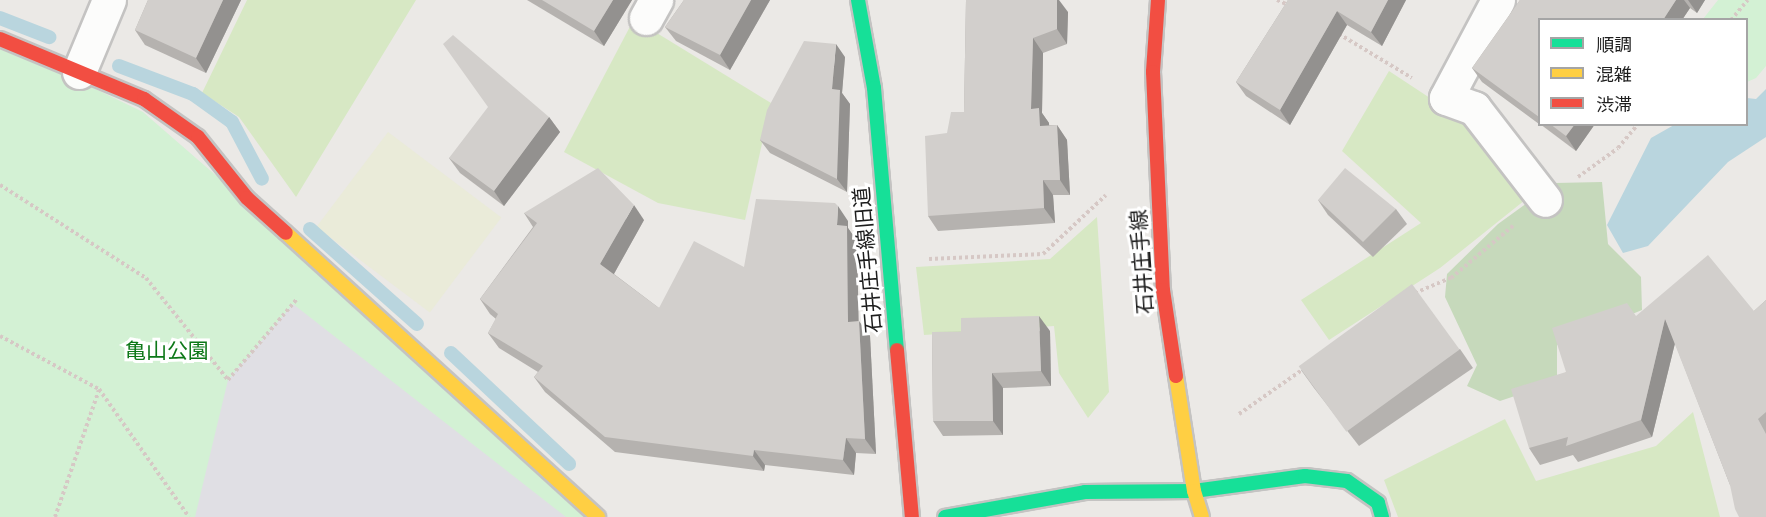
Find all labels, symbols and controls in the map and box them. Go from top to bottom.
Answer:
legend [1538,18,1748,126]
text: 順調 [1596,34,1632,56]
text: 混雑 [1596,64,1632,86]
text: 渋滞 [1596,94,1632,116]
street label: 石井庄手線旧道 [849,186,887,334]
street label: 石井庄手線 [1126,209,1158,315]
park label: 亀山公園 [125,338,209,364]

